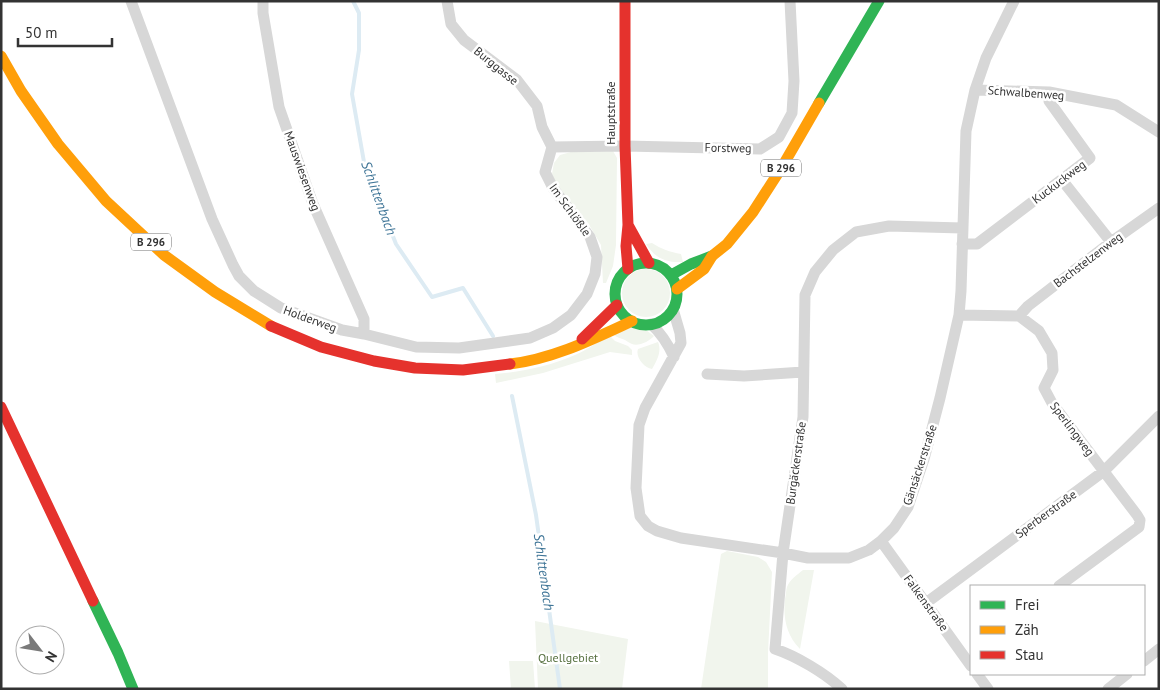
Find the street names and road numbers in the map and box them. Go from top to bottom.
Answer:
street label: Burggasse [471,43,521,88]
street label: Hauptstraße [603,81,618,145]
street label: Schwalbenweg [987,82,1065,103]
street label: Mauswiesenweg [281,129,324,213]
street label: Forstweg [704,140,752,155]
street label: Kuckuckweg [1029,157,1089,207]
road number: B 296 [761,160,801,177]
street label: Im Schlößle [546,180,595,239]
street label: Bachstelzenweg [1050,229,1125,290]
road number: B 296 [131,233,171,250]
street label: Holderweg [281,302,339,335]
street label: Sperlingweg [1047,399,1098,459]
street label: Burgäckerstraße [782,421,809,505]
street label: Gänsäckerstraße [899,422,940,507]
street label: Sperberstraße [1012,486,1079,541]
street label: Falkenstraße [901,571,952,634]

